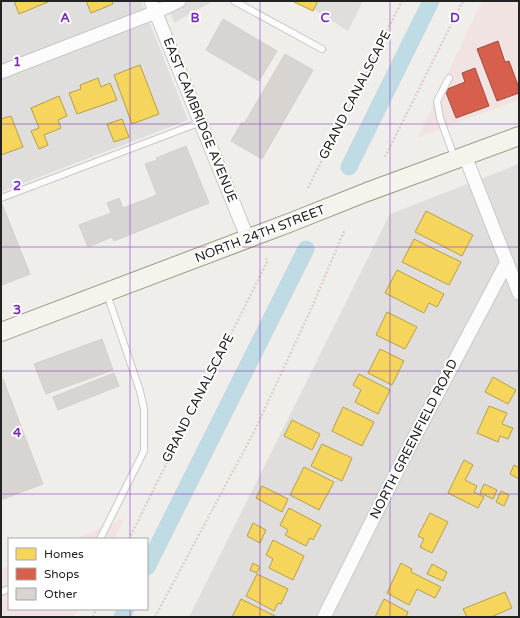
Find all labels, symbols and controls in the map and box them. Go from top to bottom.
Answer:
text: A [60,10,70,26]
text: B [190,10,200,26]
text: C [320,10,330,26]
text: D [450,10,460,26]
street label: GRAND CANALSCAPE [316,28,394,162]
street label: EAST CAMBRIDGE AVENUE [160,35,240,205]
text: 1 [13,54,21,70]
text: 2 [13,178,21,194]
street label: NORTH 24TH STREET [193,202,327,266]
text: 3 [13,302,21,318]
street label: GRAND CANALSCAPE [159,331,237,465]
street label: NORTH GREENFIELD ROAD [367,356,461,522]
text: 4 [13,425,22,441]
legend [8,538,148,610]
text: Homes [44,547,84,561]
text: Shops [44,567,79,581]
text: Other [44,587,77,601]

